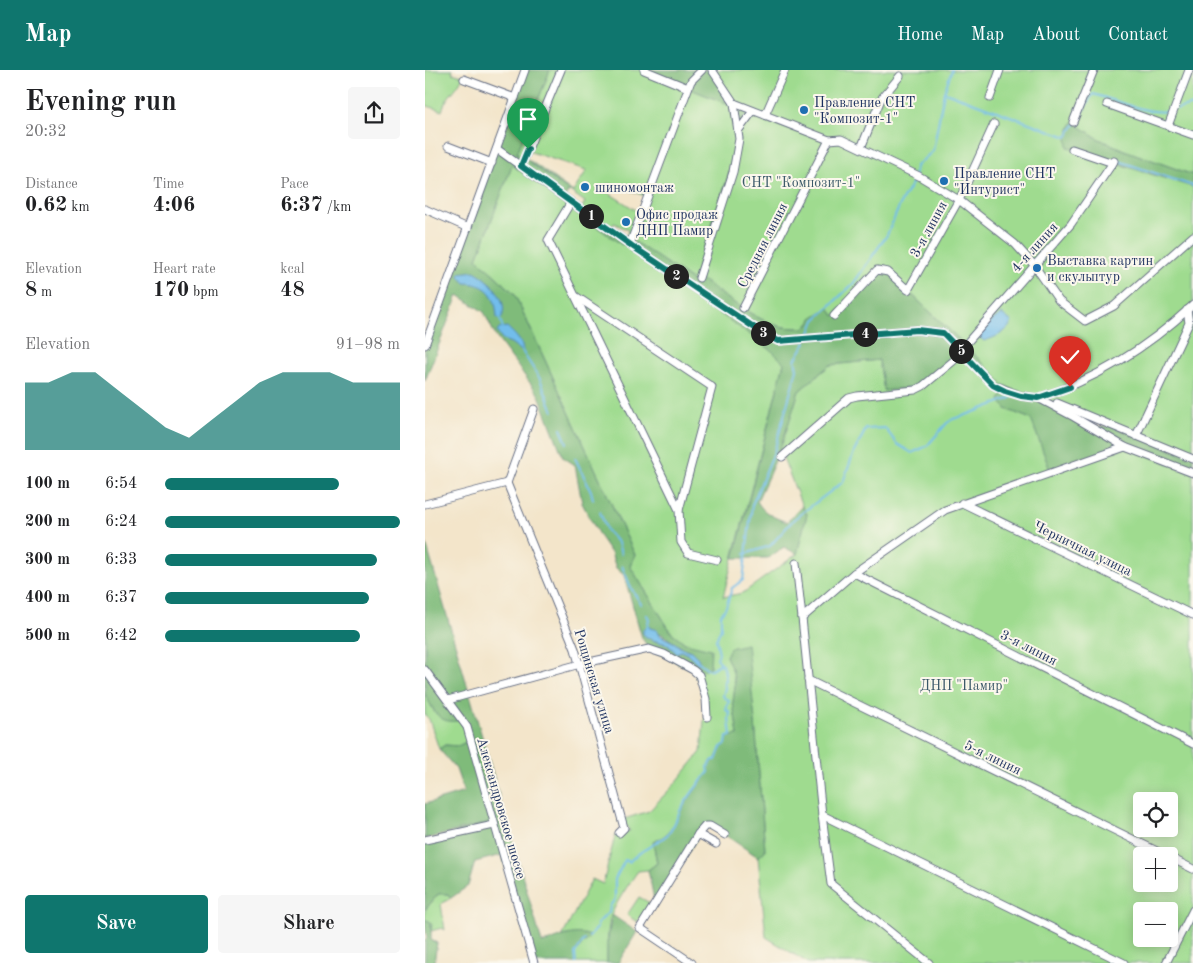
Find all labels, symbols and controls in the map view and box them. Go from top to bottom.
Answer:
text: Map [25,23,72,47]
text: Home [897,26,943,44]
text: Map [971,26,1004,44]
text: About [1032,26,1080,44]
text: Contact [1108,26,1168,44]
button: share [348,87,400,139]
text: Evening run [25,89,177,117]
place label: Правление СНТ "Композит-1" [814,96,915,126]
pin [507,98,549,149]
marker: Правление СНТ "Композит-1" [798,104,810,116]
icon: arrive [514,105,542,133]
text: 20:32 [25,124,67,140]
place label: Правление СНТ "Интурист" [954,167,1055,197]
marker: Правление СНТ "Интурист" [938,175,950,187]
park label: СНТ "Композит-1" [742,176,860,190]
text: Distance [25,177,78,191]
text: Time [153,177,184,191]
text: Pace [280,177,309,191]
marker: шиномонтаж [579,181,591,193]
place label: шиномонтаж [595,181,674,195]
text: 0.62 [25,195,67,216]
text: 4:06 [153,195,195,216]
text: 6:37 [280,195,323,216]
street label: 3-я линия [908,199,950,260]
text: km [67,200,90,214]
text: /km [323,200,351,214]
street label: Средняя линия [736,201,790,290]
pin: 1 [579,204,603,228]
place label: Офис продаж ДНП Памир [636,208,718,238]
text: 1 [587,209,596,223]
marker: Офис продаж ДНП Памир [620,216,632,228]
street label: 4-я линия [1009,220,1061,275]
place label: Выставка картин и скульптур [1047,254,1153,284]
text: Elevation [25,262,82,276]
text: Heart rate [153,262,216,276]
text: kcal [280,262,304,276]
marker: Выставка картин и скульптур [1031,262,1043,274]
pin: 2 [663,264,689,288]
text: 2 [672,269,681,283]
text: 8 [25,280,37,301]
text: 170 [153,280,189,301]
text: 48 [280,280,305,301]
text: m [37,285,52,299]
text: bpm [189,285,219,299]
pin: 3 [751,320,775,346]
pin: 4 [853,322,877,346]
text: 3 [759,326,768,340]
text: 4 [861,327,870,341]
pin [1049,336,1091,387]
text: Elevation [25,337,90,353]
text: 91–98 m [336,337,400,353]
pin: 5 [949,338,973,364]
icon: check [1056,343,1084,371]
text: 5 [957,344,966,358]
text: 100 m [25,476,70,492]
text: 6:54 [105,476,137,492]
text: 200 m [25,514,70,530]
text: 6:24 [105,514,137,530]
street label: Черничная улица [1031,519,1134,579]
text: 300 m [25,552,70,568]
text: 6:33 [105,552,137,568]
text: 400 m [25,590,70,606]
text: 6:37 [105,590,137,606]
street label: Рощинская улица [571,627,617,735]
text: 500 m [25,628,70,644]
text: 6:42 [105,628,137,644]
street label: 3-я линия [998,628,1059,668]
park label: ДНП "Памир" [920,679,1008,693]
street label: Александровское шоссе [474,736,528,881]
street label: 5-я линия [962,738,1023,778]
map controls [1133,792,1178,947]
button: locate [1133,792,1178,837]
button: + [1133,847,1178,892]
button: Save [25,895,208,953]
button: Share [218,895,400,953]
button: − [1133,902,1178,947]

